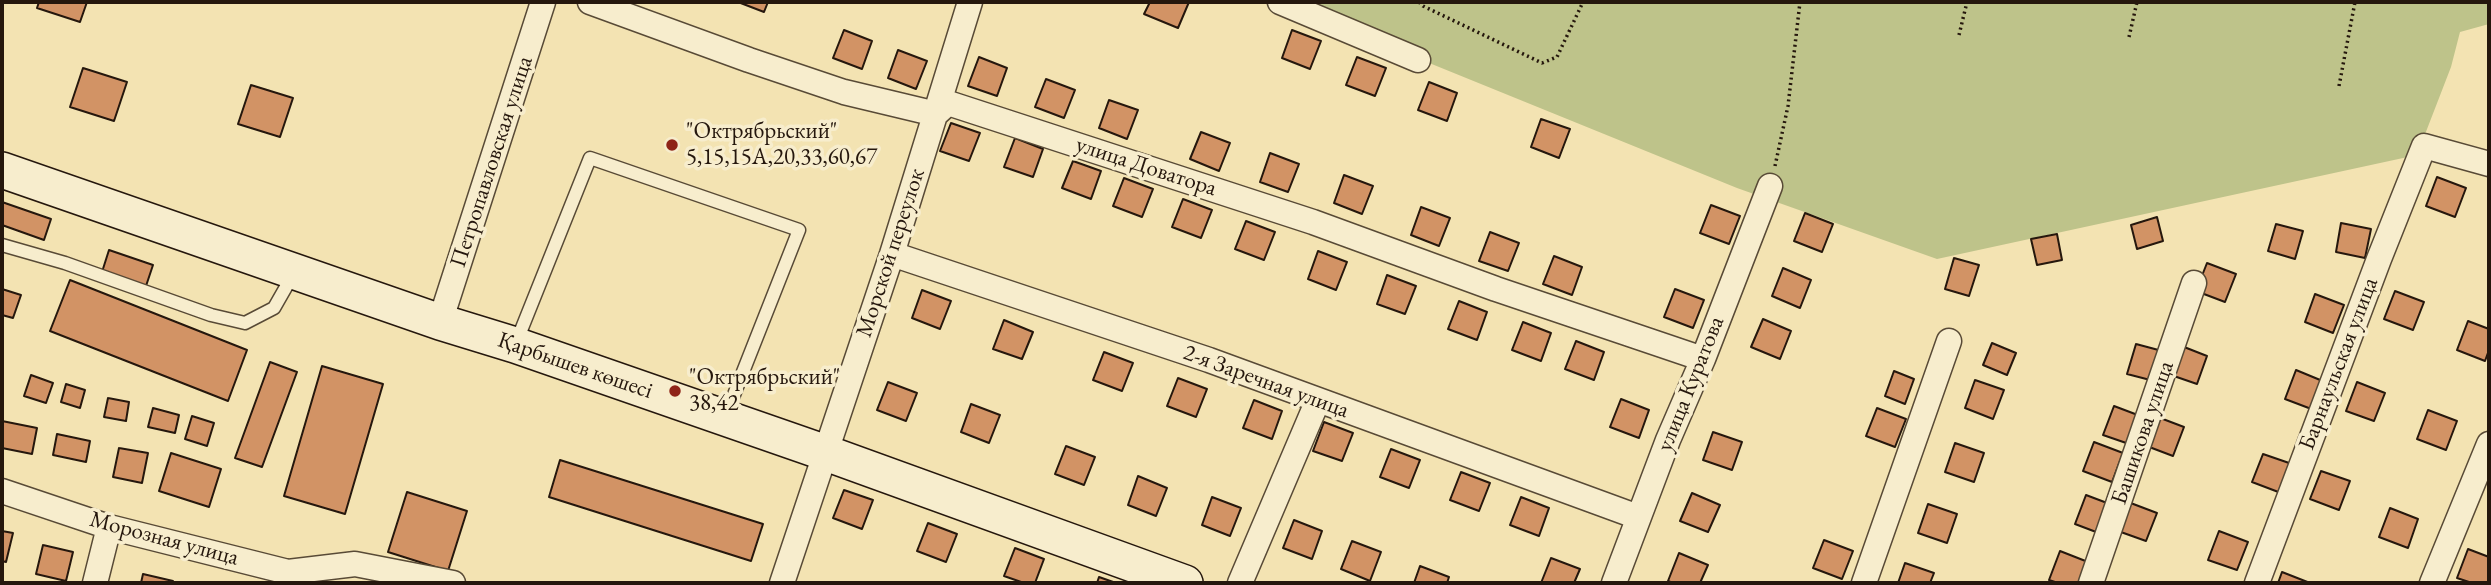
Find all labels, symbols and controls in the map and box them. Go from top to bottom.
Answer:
street label: Петропавловская улица [445,53,539,271]
place label: "Октрябрьский" 5,15,15А,20,33,60,67 [686,118,877,172]
street label: улица Доватора [1072,131,1220,203]
marker: "Октрябрьский" 5,15,15А,20,33,60,67 [664,137,680,153]
street label: Морской переулок [851,165,931,341]
street label: Барнаульская улица [2293,274,2385,454]
street label: улица Куратова [1651,313,1731,455]
street label: Қарбышев көшесі [494,327,656,405]
street label: 2-я Заречная улица [1179,339,1353,425]
street label: Башикова улица [2106,358,2180,508]
place label: "Октрябрьский" 38,42 [689,364,840,418]
marker: "Октрябрьский" 38,42 [667,383,683,399]
street label: Морозная улица [86,506,242,572]

